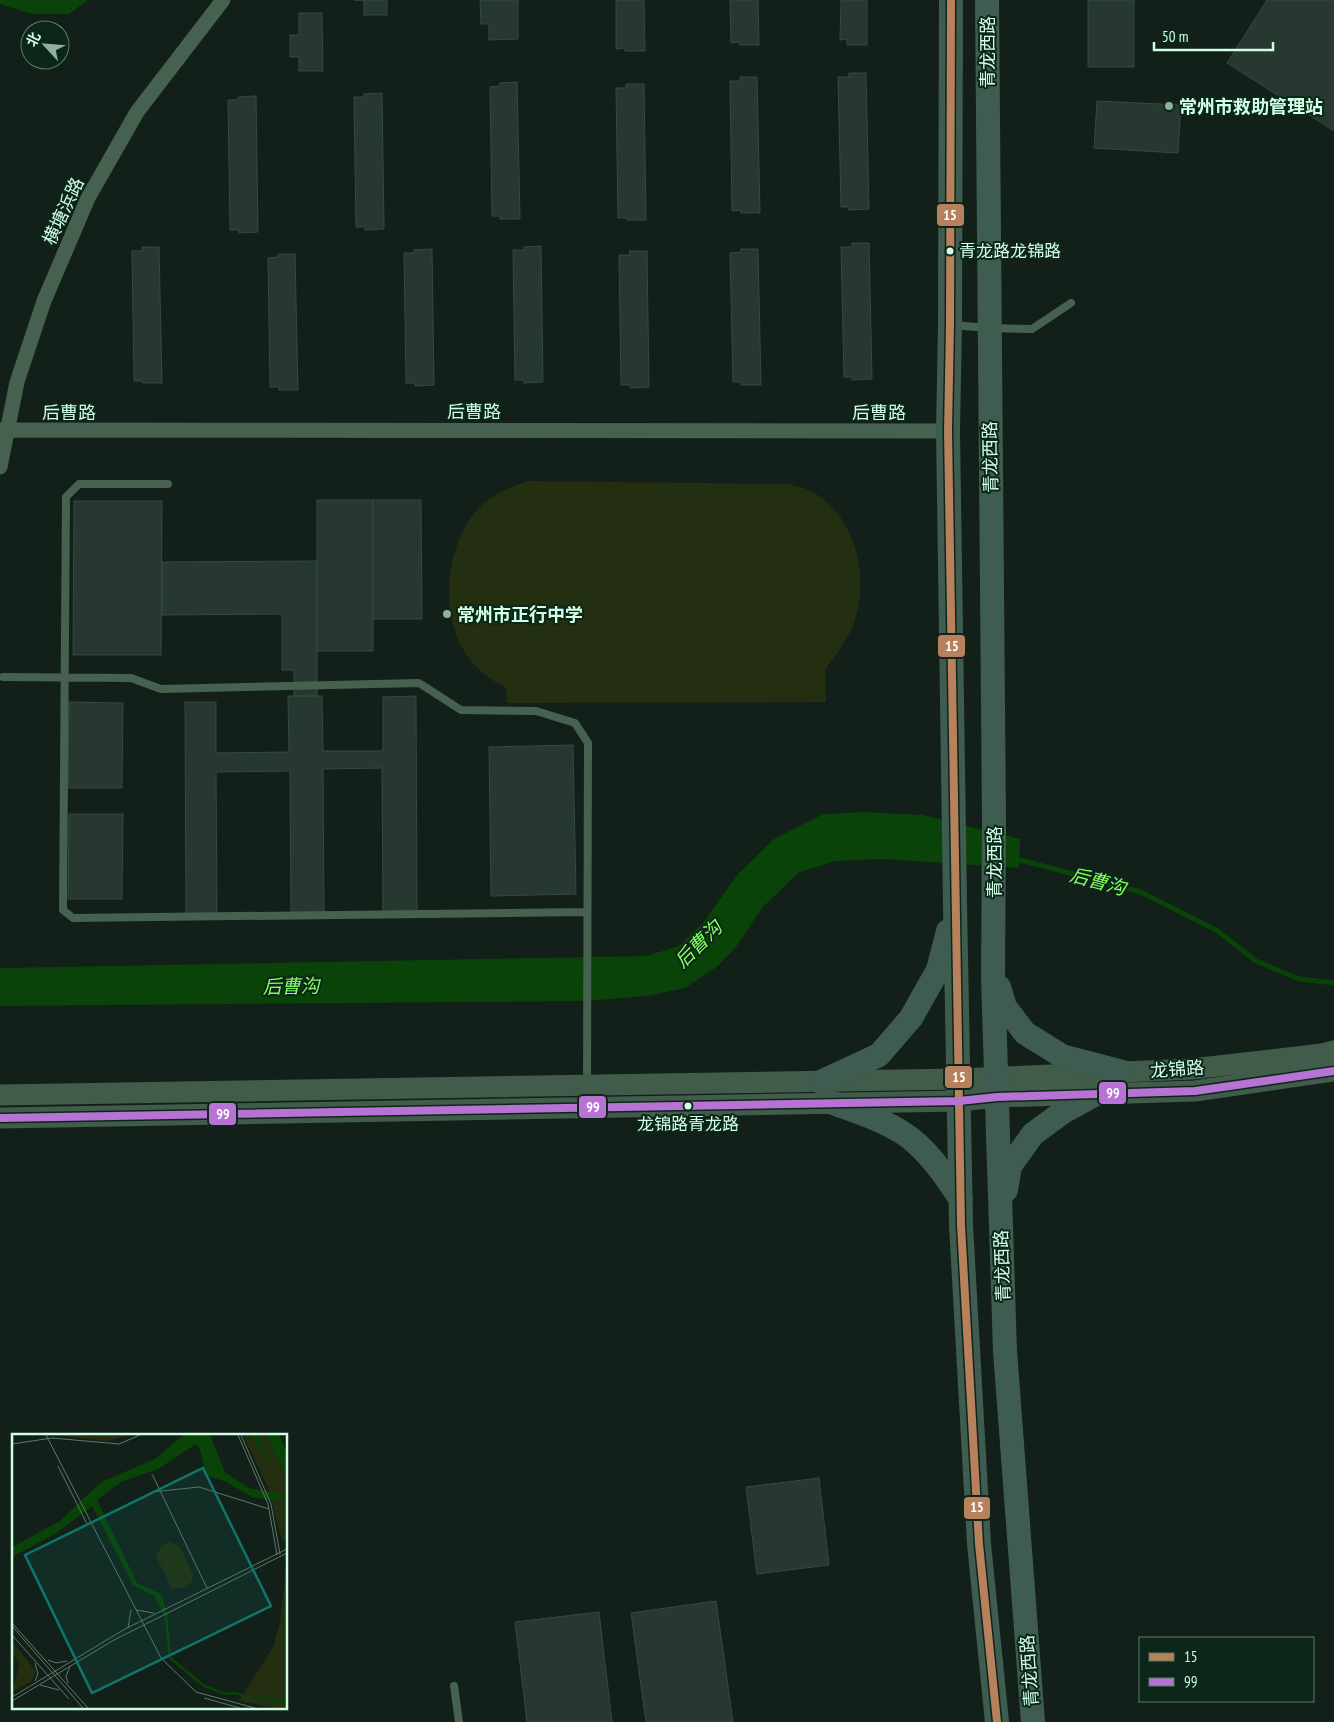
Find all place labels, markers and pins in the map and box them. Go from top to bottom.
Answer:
place label: 常州市救助管理站 [1179,95,1323,118]
marker: 常州市救助管理站 [1163,100,1175,112]
place label: 青龙路龙锦路 [959,240,1061,262]
marker: 青龙路龙锦路 [945,246,955,256]
place label: 常州市正行中学 [457,603,583,626]
marker: 常州市正行中学 [441,608,453,620]
marker: 龙锦路青龙路 [683,1101,693,1111]
place label: 龙锦路青龙路 [637,1113,739,1135]

